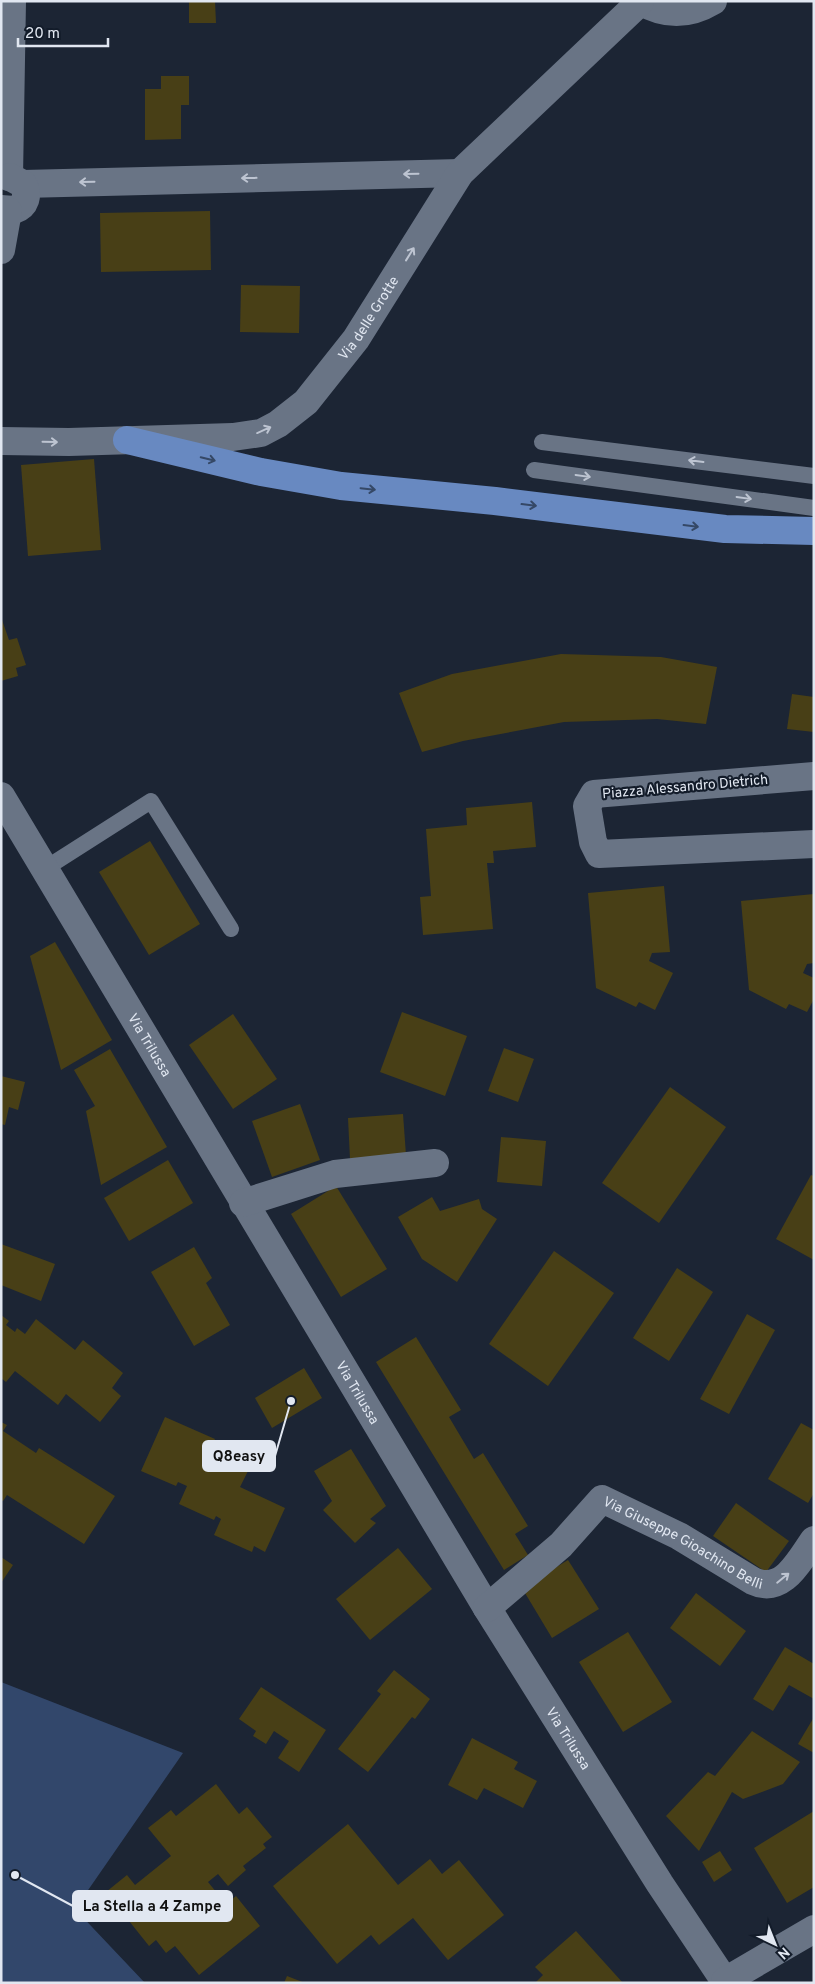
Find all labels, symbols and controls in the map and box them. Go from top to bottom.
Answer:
scale bar [18,15,108,47]
text: 20 m [25,25,60,44]
one-way arrow [404,170,420,179]
one-way arrow [241,174,257,183]
one-way arrow [79,177,95,187]
one-way arrow [406,248,416,262]
street label: Via delle Grotte [335,273,403,364]
one-way arrow [256,425,271,435]
one-way arrow [42,437,58,447]
one-way arrow [200,455,216,464]
one-way arrow [688,456,704,466]
one-way arrow [574,472,590,482]
one-way arrow [359,485,375,494]
one-way arrow [735,493,751,503]
one-way arrow [521,500,537,510]
one-way arrow [682,521,698,531]
street label: Piazza Alessandro Dietrich [602,772,769,803]
street label: Via Trilussa [123,1011,174,1080]
street label: Via Trilussa [331,1358,382,1428]
callout: Q8easy [203,1441,275,1471]
text: Q8easy [213,1448,266,1467]
street label: Via Giuseppe Gioachino Belli [600,1494,764,1594]
one-way arrow [777,1572,790,1583]
street label: Via Trilussa [541,1705,593,1773]
callout: La Stella a 4 Zampe [73,1891,232,1921]
text: La Stella a 4 Zampe [83,1898,221,1917]
north arrow [750,1919,800,1969]
text: N [773,1943,792,1962]

